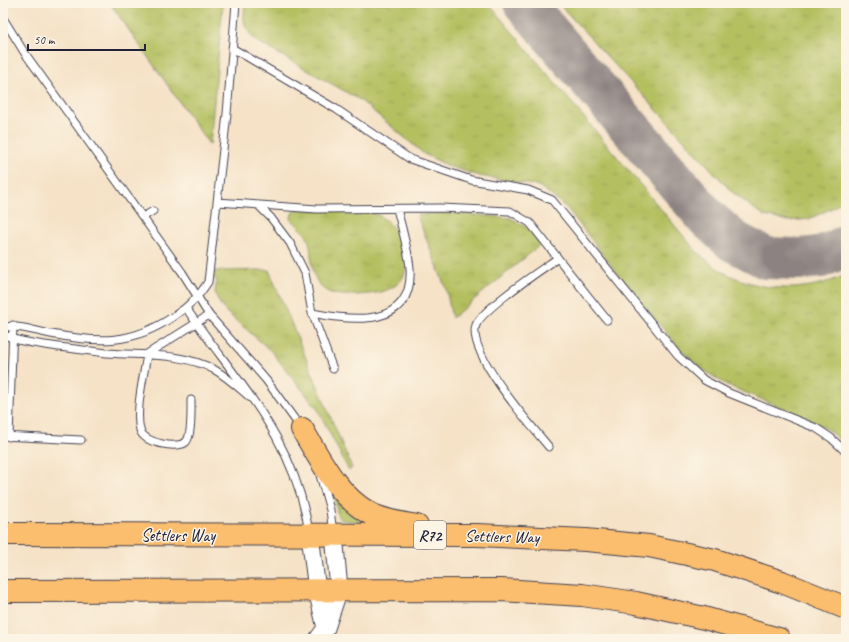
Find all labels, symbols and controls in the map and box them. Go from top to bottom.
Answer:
scale bar [28,26,145,52]
text: 50 m [34,32,56,48]
road number: R72 [414,521,446,549]
street label: Settlers Way [141,525,216,546]
street label: Settlers Way [465,525,540,548]

